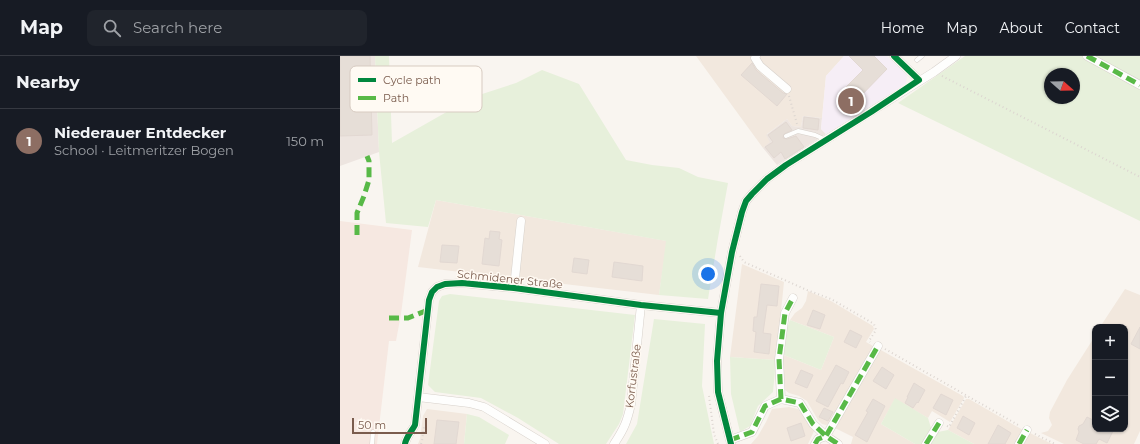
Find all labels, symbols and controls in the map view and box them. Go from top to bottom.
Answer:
search box [87,10,367,46]
text: Map [20,16,63,39]
icon: search [101,17,123,39]
text: Search here [133,18,222,37]
text: Home [881,19,924,37]
text: Map [946,19,977,37]
text: About [999,19,1043,37]
text: Contact [1065,19,1120,37]
legend [350,66,482,112]
north arrow [1044,68,1080,104]
text: Nearby [16,72,80,92]
text: Cycle path [383,73,441,87]
pin: 1 [838,86,864,116]
text: Path [383,91,409,105]
text: Niederauer Entdecker [54,123,226,142]
text: 1 [26,133,32,149]
text: 150 m [286,133,324,149]
text: School · Leitmeritzer Bogen [54,142,234,158]
your location [698,264,718,284]
street label: Schmidener Straße [457,266,564,292]
map controls [1092,324,1128,432]
button: + [1092,324,1128,360]
street label: Korfustraße [622,343,644,409]
button: − [1092,360,1128,396]
button: layers [1092,396,1128,432]
scale bar [352,416,427,435]
text: 50 m [358,418,386,432]

